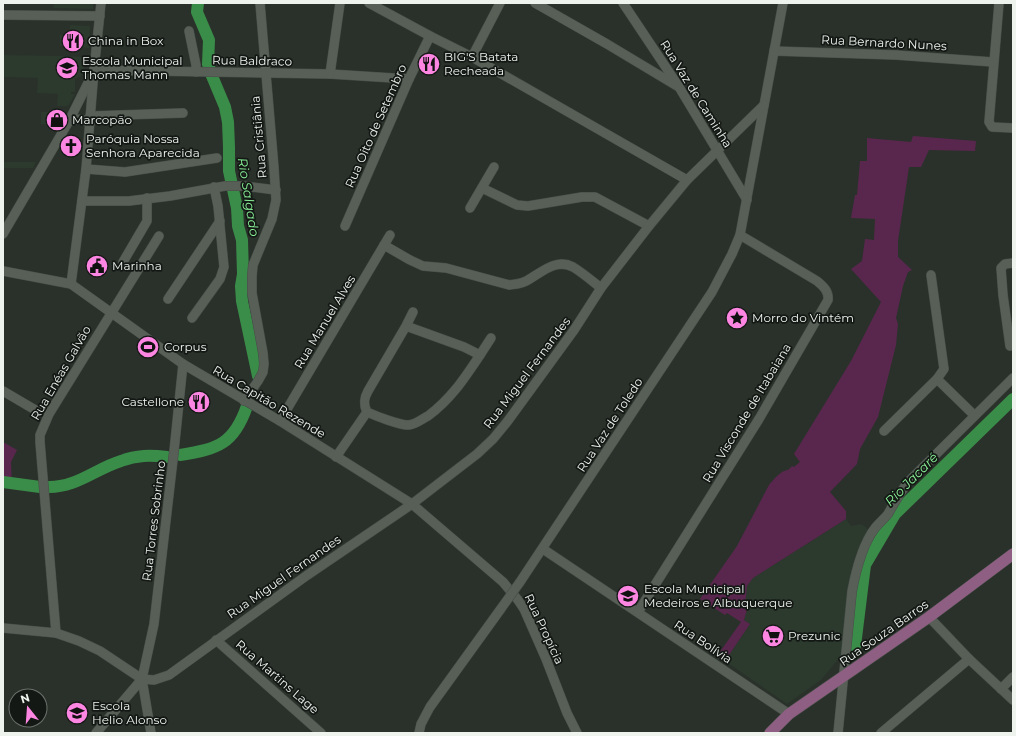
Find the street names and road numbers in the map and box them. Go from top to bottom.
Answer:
street label: Rua Bernardo Nunes [821,32,947,53]
street label: Rua Vaz de Caminha [657,37,736,150]
street label: Rua Baldraco [212,52,292,69]
street label: Rua Oito de Setembro [342,62,410,190]
street label: Rua Cristiânia [247,95,270,179]
street label: Rua Manuel Alves [291,272,359,371]
street label: Rua Miguel Fernandes [480,314,573,431]
street label: Rua Enéas Galvão [27,323,94,423]
street label: Rua Visconde de Itabaiana [699,340,794,485]
street label: Rua Capitão Rezende [210,362,328,441]
street label: Rua Vaz de Toledo [573,375,646,475]
street label: Rua Torres Sobrinho [139,460,168,582]
street label: Rua Miguel Fernandes [224,532,344,622]
street label: Rua Propícia [522,591,567,666]
street label: Rua Souza Barros [836,596,931,669]
street label: Rua Bolívia [671,617,735,666]
street label: Rua Martins Lage [233,636,322,717]

